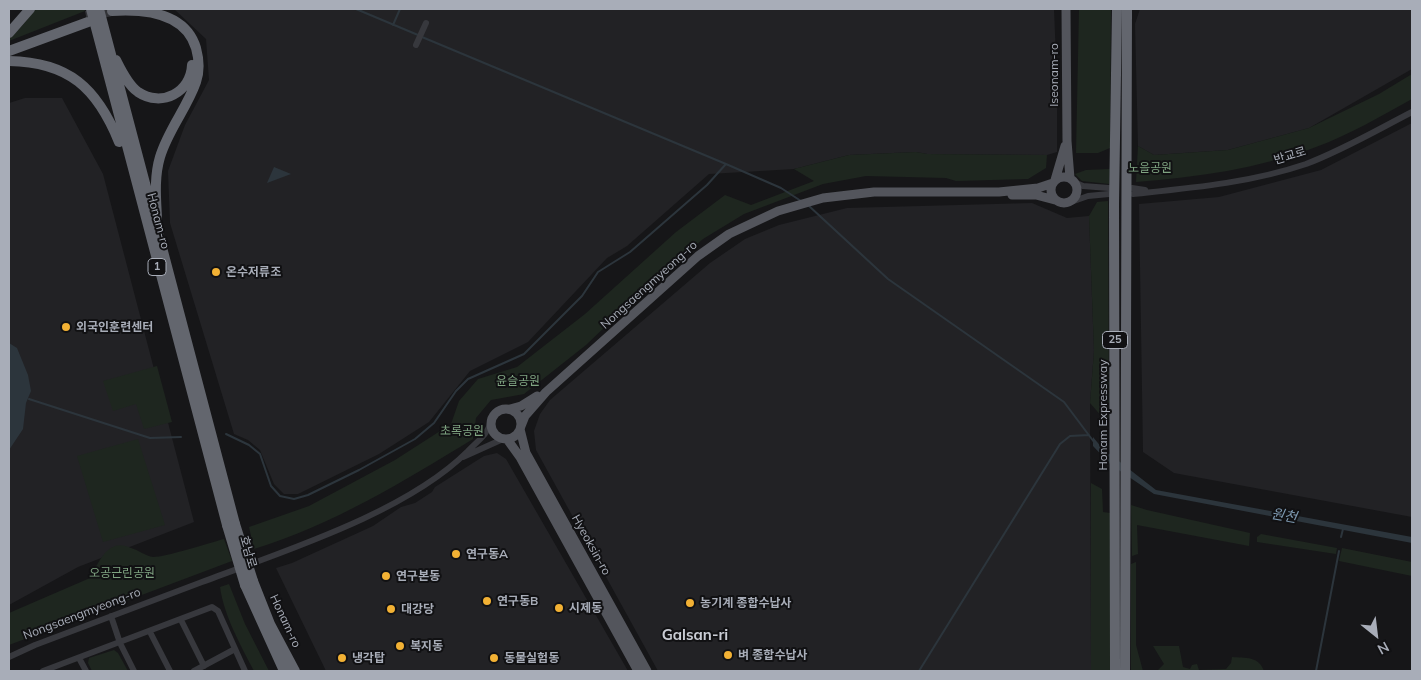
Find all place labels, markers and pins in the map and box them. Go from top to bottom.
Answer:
place label: 온수저류조 [226,265,281,279]
marker: 온수저류조 [210,266,222,278]
place label: 외국인훈련센터 [76,320,153,334]
marker: 외국인훈련센터 [60,321,72,333]
place label: 연구동A [466,547,508,561]
marker: 연구동A [450,548,462,560]
place label: 연구본동 [396,569,440,583]
marker: 연구본동 [380,570,392,582]
place label: 연구동B [497,594,538,608]
marker: 연구동B [481,595,493,607]
place label: 농기계 종합수납사 [700,596,792,610]
marker: 농기계 종합수납사 [684,597,696,609]
place label: 시제동 [569,601,602,615]
place label: 대강당 [401,602,434,616]
marker: 시제동 [553,602,565,614]
marker: 대강당 [385,603,397,615]
place label: 복지동 [410,639,443,653]
marker: 복지동 [394,640,406,652]
place label: 벼 종합수납사 [738,648,808,662]
marker: 벼 종합수납사 [722,649,734,661]
place label: 냉각탑 [352,651,385,665]
place label: 동물실험동 [504,651,559,665]
marker: 냉각탑 [336,652,348,664]
marker: 동물실험동 [488,652,500,664]

